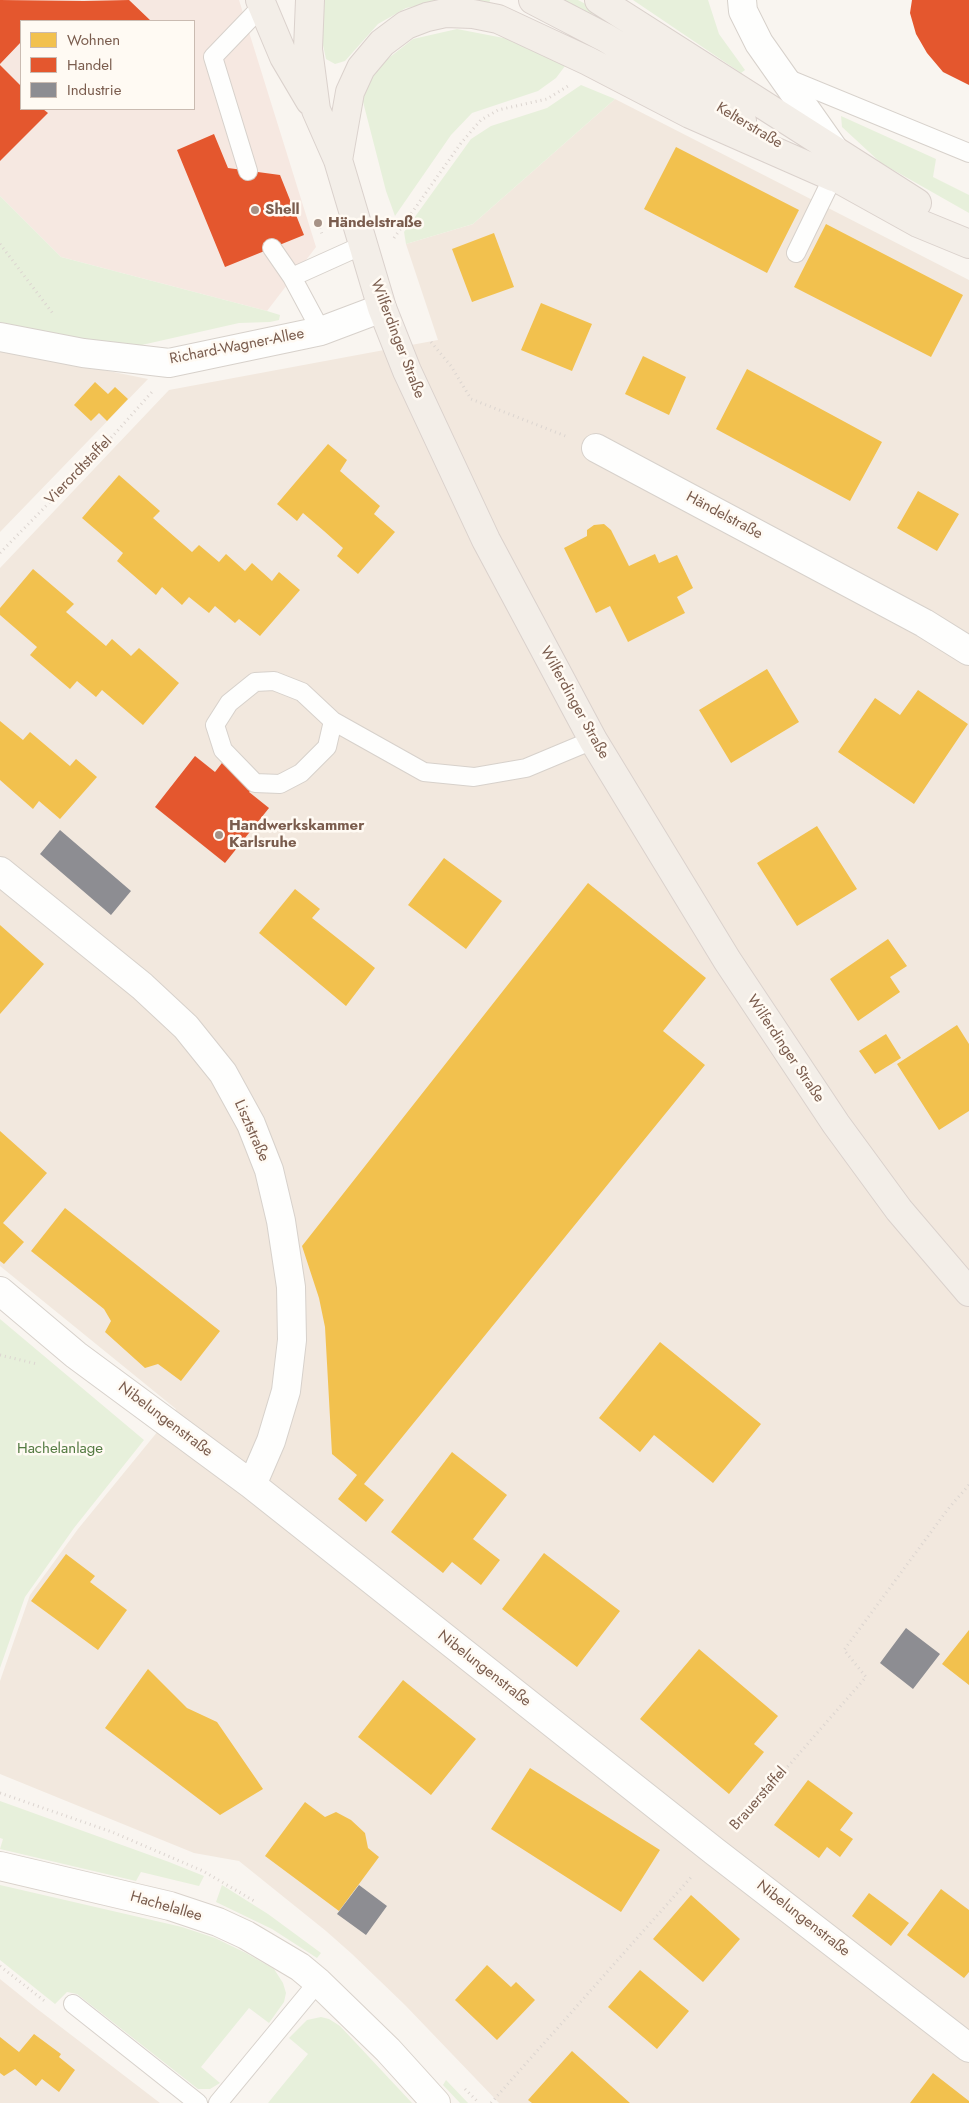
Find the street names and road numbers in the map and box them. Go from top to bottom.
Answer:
street label: Kelterstraße [713,99,785,153]
street label: Wilferdinger Straße [366,277,428,401]
street label: Richard-Wagner-Allee [168,325,306,369]
street label: Vierordtstaffel [42,433,116,509]
street label: Händelstraße [683,488,765,544]
street label: Wilferdinger Straße [536,644,612,762]
street label: Wilferdinger Straße [742,992,828,1106]
street label: Lisztstraße [229,1097,273,1165]
street label: Nibelungenstraße [114,1379,216,1461]
street label: Nibelungenstraße [434,1627,534,1711]
street label: Brauerstaffel [727,1764,791,1834]
street label: Nibelungenstraße [753,1877,853,1961]
street label: Hachelallee [128,1888,204,1926]

